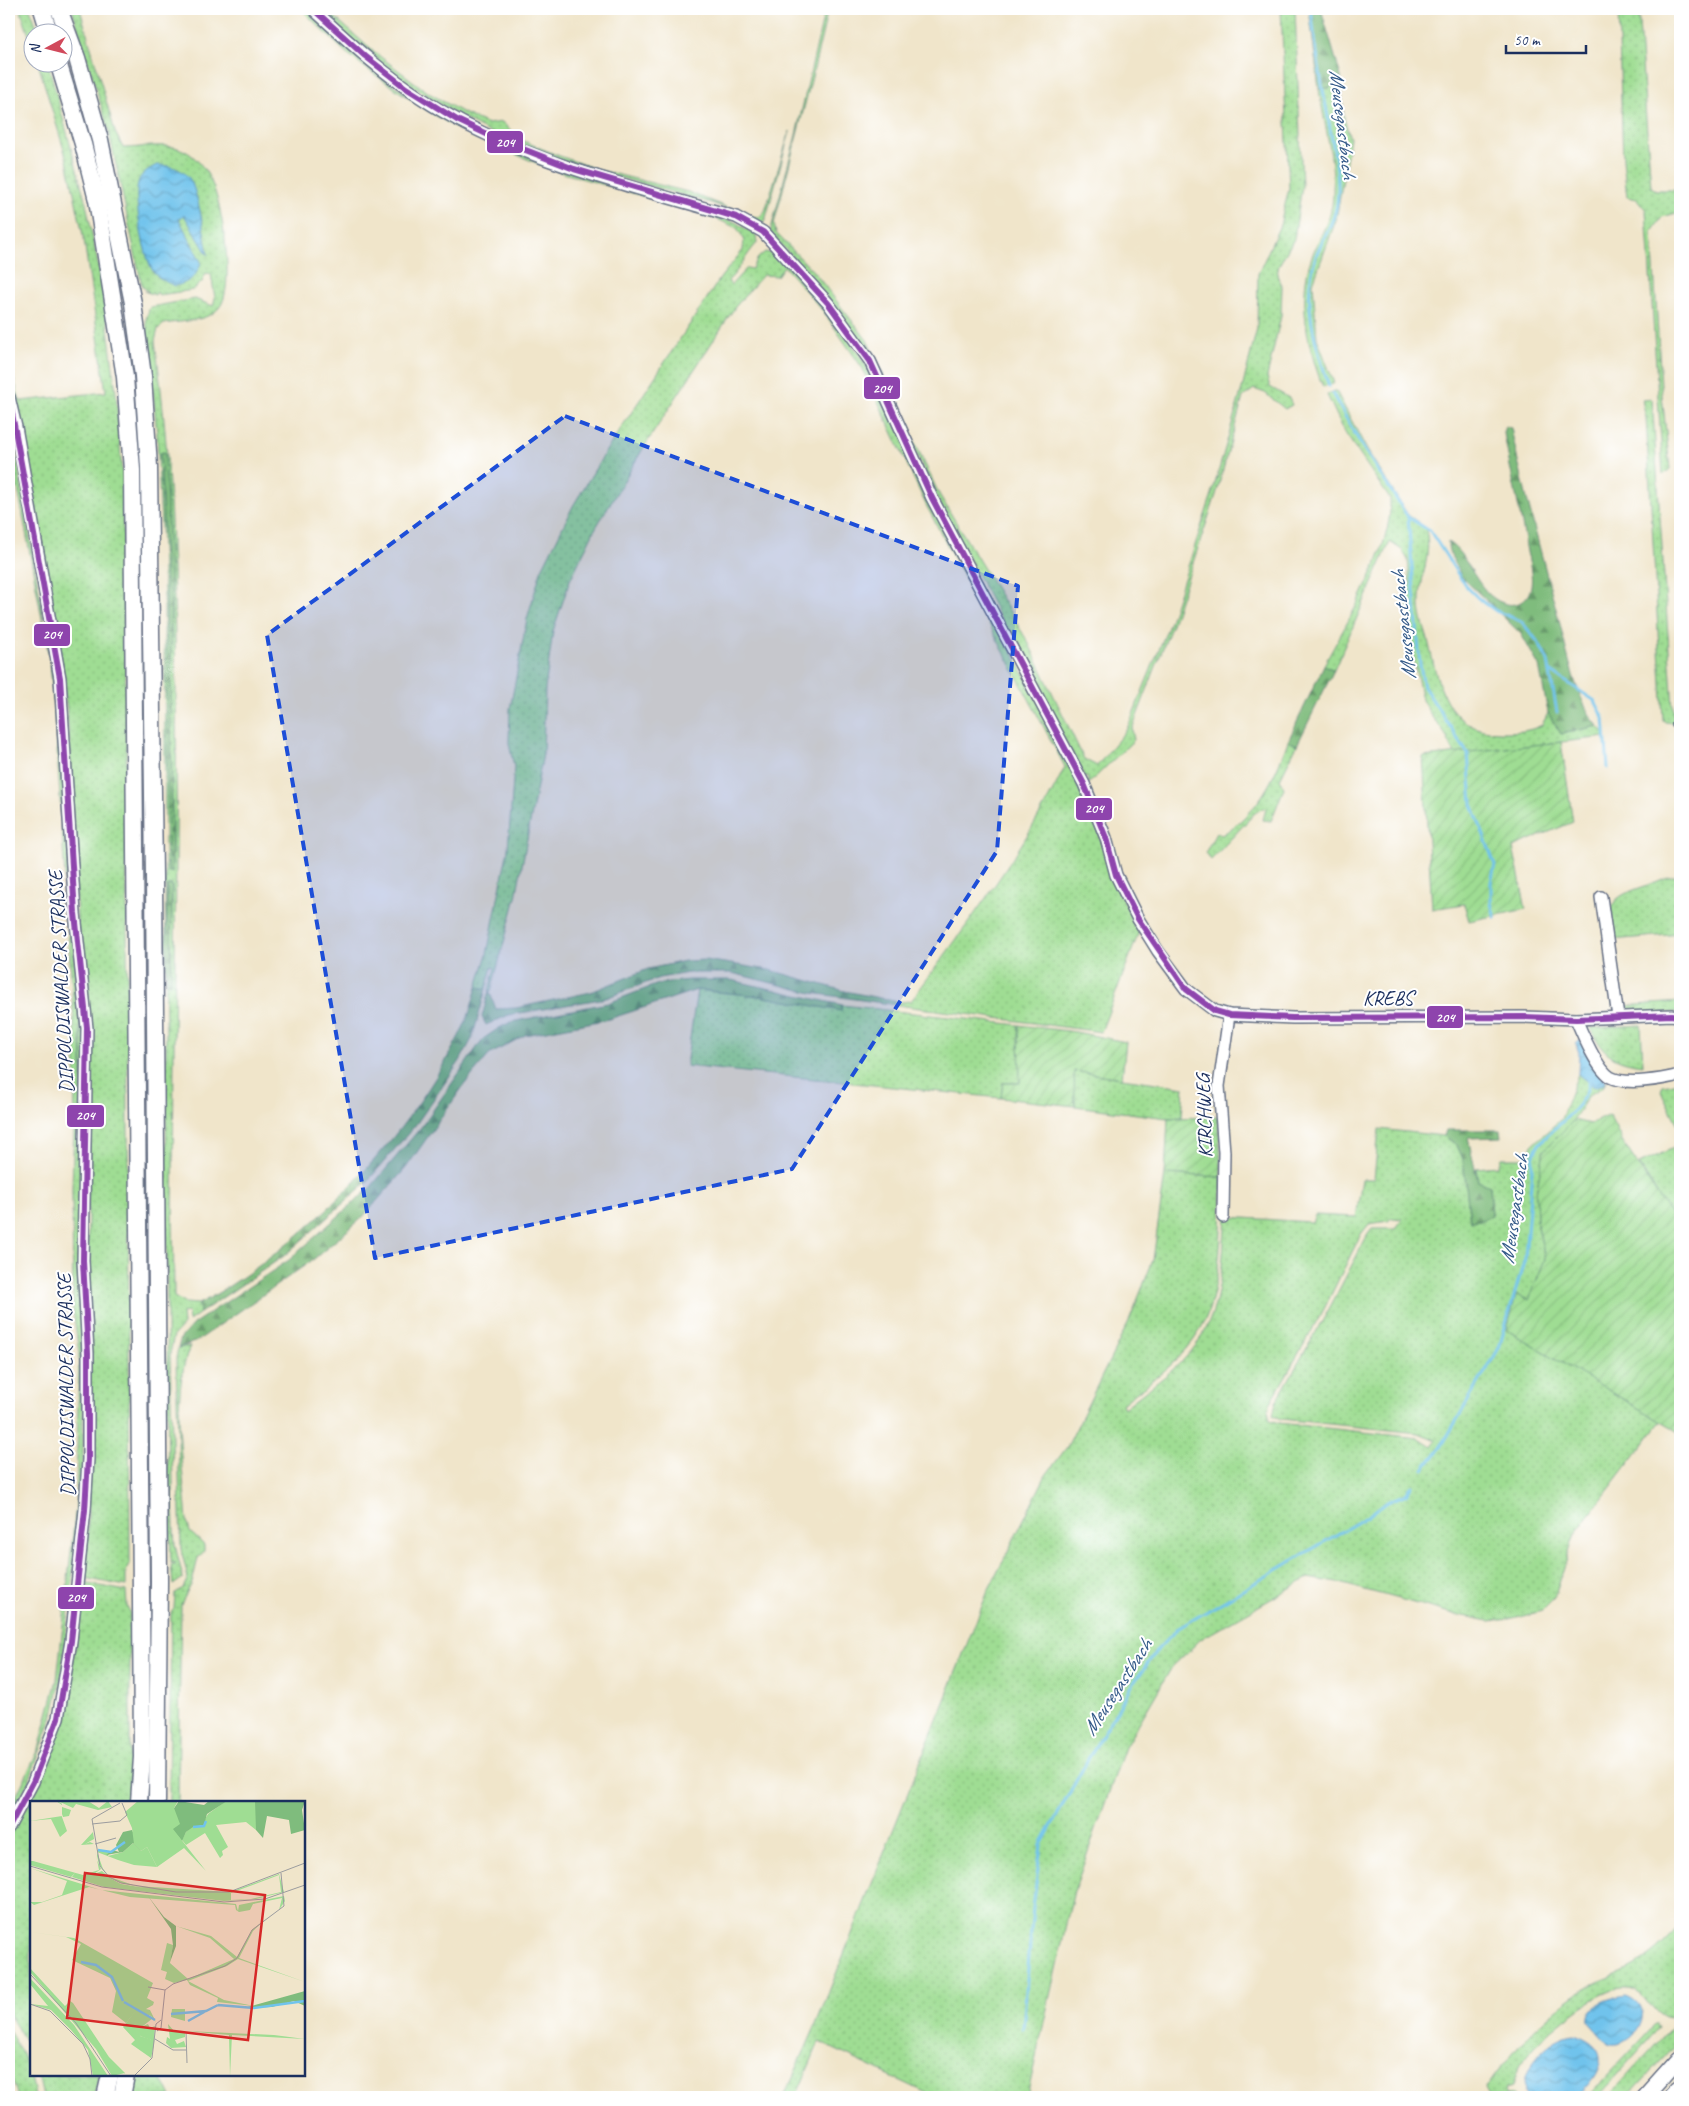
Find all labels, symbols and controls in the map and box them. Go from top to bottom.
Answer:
north arrow [22,22,72,72]
scale bar [1506,22,1586,54]
text: 50 m [1514,31,1541,50]
text: N [26,42,45,55]
water label: Meusegastbach [1323,68,1363,182]
line badge: 204 [486,130,524,154]
text: 204 [496,134,516,151]
line badge: 204 [863,376,901,400]
text: 204 [873,380,893,397]
water label: Meusegastbach [1384,567,1422,681]
line badge: 204 [33,623,71,647]
text: 204 [43,626,63,643]
line badge: 204 [1075,797,1113,821]
text: 204 [1085,800,1105,817]
street label: DIPPOLDISWALDER STRASSE [43,868,79,1094]
street label: KREBS [1363,986,1417,1011]
line badge: 204 [1426,1005,1464,1029]
text: 204 [1436,1009,1456,1026]
street label: KIRCHWEG [1190,1071,1218,1158]
line badge: 204 [66,1104,105,1128]
text: 204 [76,1107,96,1124]
water label: Meusegastbach [1494,1151,1535,1265]
street label: DIPPOLDISWALDER STRASSE [52,1271,80,1497]
line badge: 204 [57,1586,95,1610]
text: 204 [67,1589,87,1606]
water label: Meusegastbach [1076,1632,1159,1740]
inset map [30,1801,305,2076]

